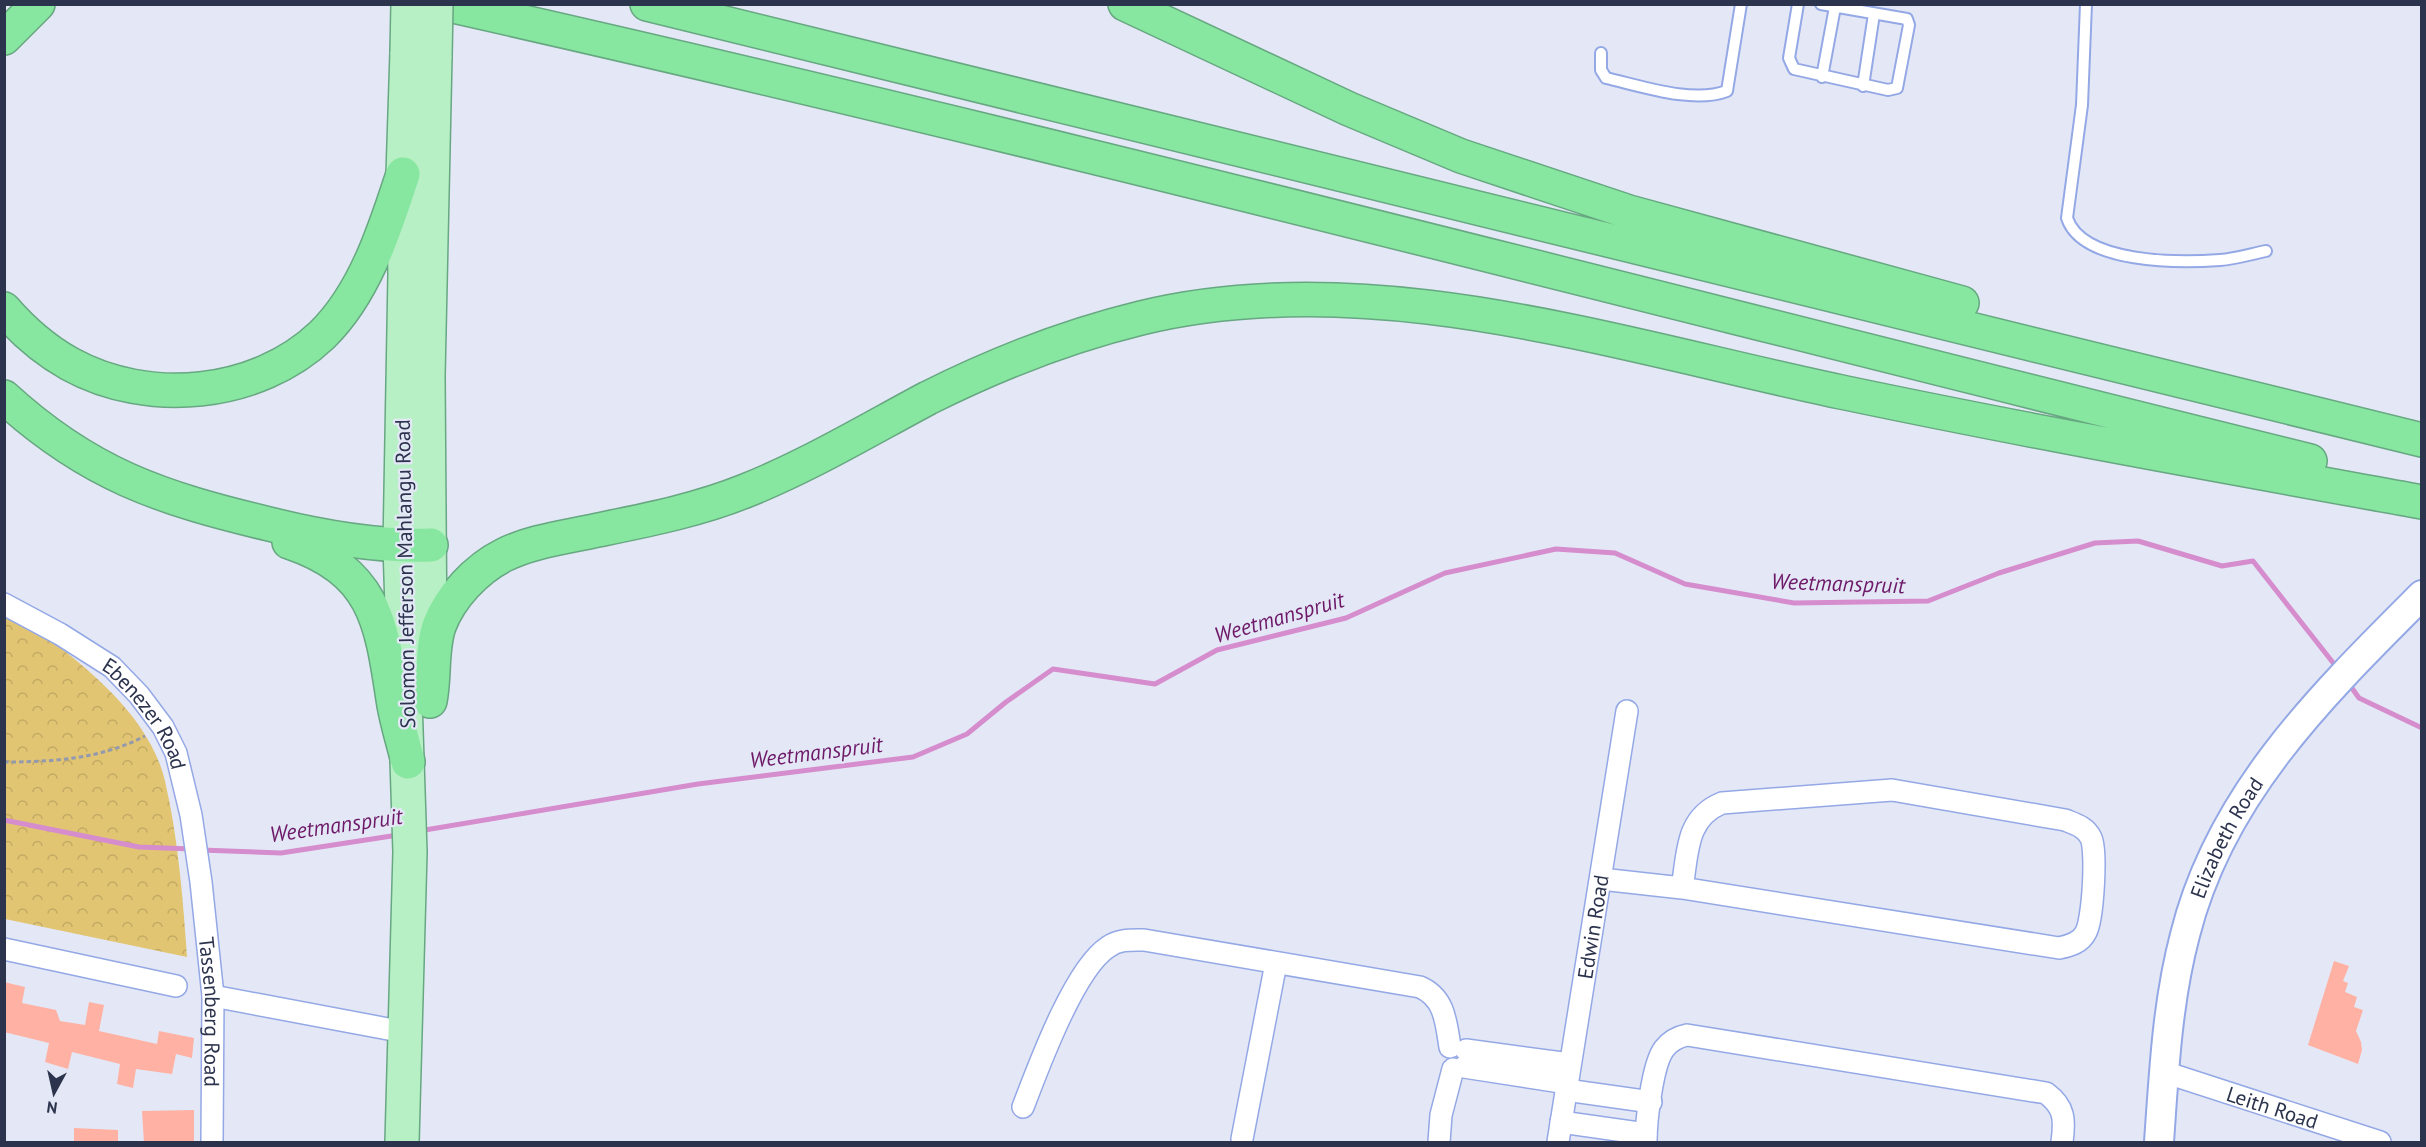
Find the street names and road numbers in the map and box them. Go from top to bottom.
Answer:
street label: Solomon Jefferson Mahlangu Road [389,419,421,729]
street label: Ebenezer Road [98,651,193,772]
street label: Elizabeth Road [2184,772,2269,902]
street label: Edwin Road [1571,873,1614,981]
street label: Tassenberg Road [193,936,226,1087]
street label: Leith Road [2223,1080,2322,1135]

